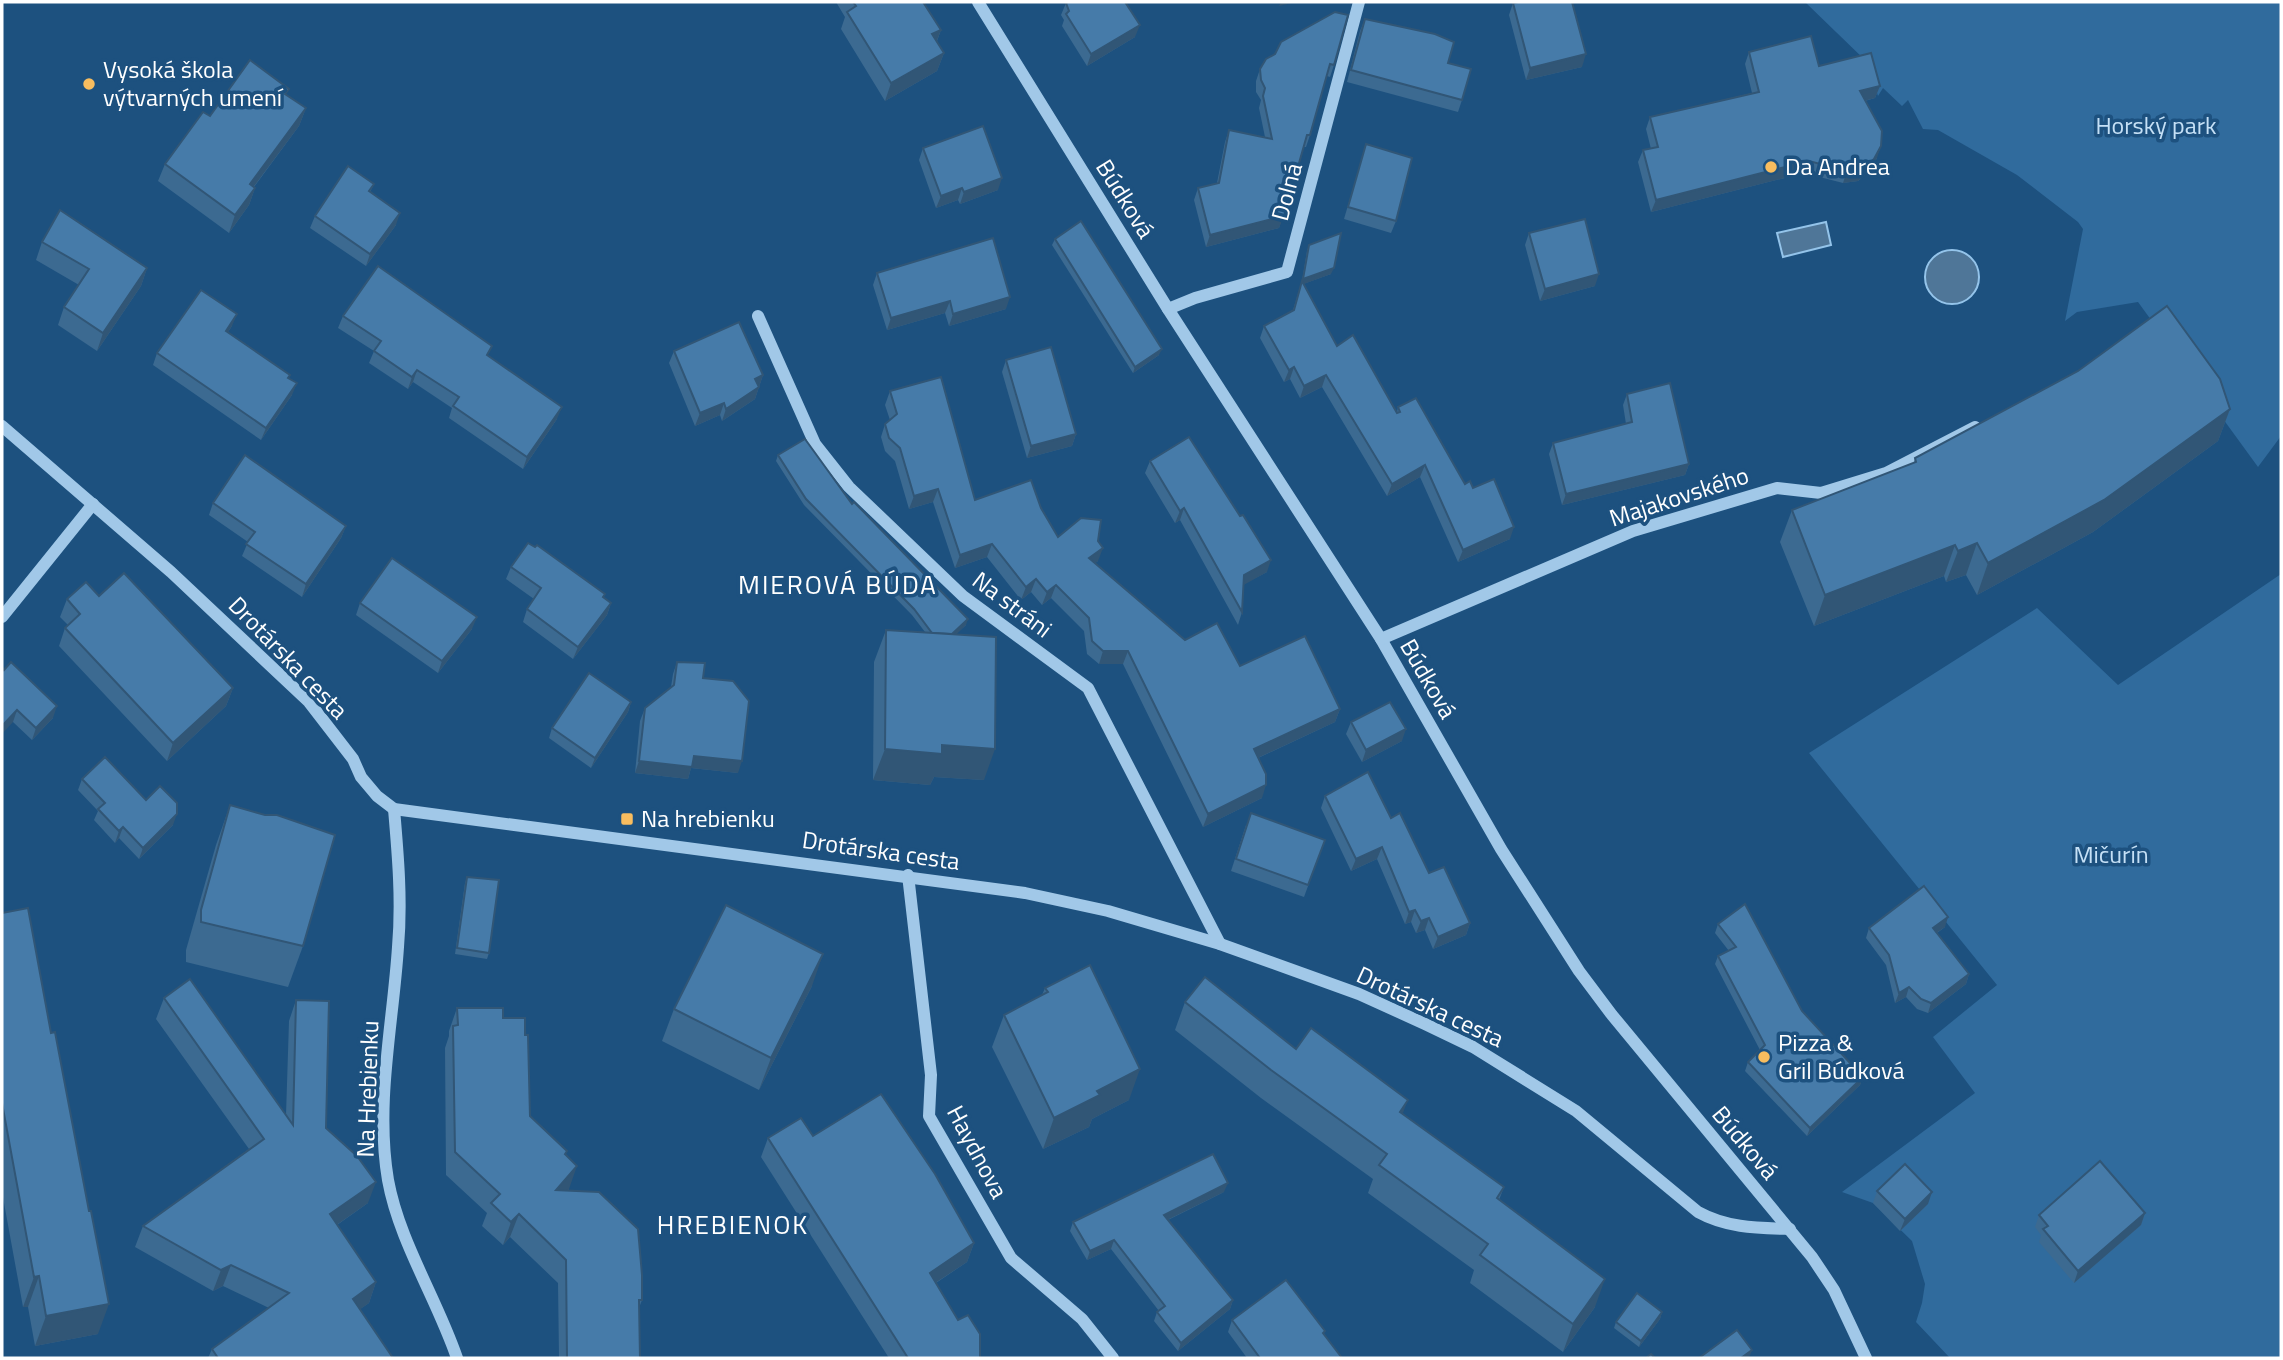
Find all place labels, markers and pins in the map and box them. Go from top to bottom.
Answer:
place label: Vysoká škola výtvarných umení [103,51,284,115]
marker: Vysoká škola výtvarných umení [81,76,97,92]
place label: Da Andrea [1785,148,1890,184]
marker: Da Andrea [1763,159,1779,175]
place label: Na hrebienku [641,800,775,836]
marker: Na hrebienku [619,811,635,827]
place label: Pizza & Gril Búdková [1778,1024,1904,1088]
marker: Pizza & Gril Búdková [1756,1049,1772,1065]

